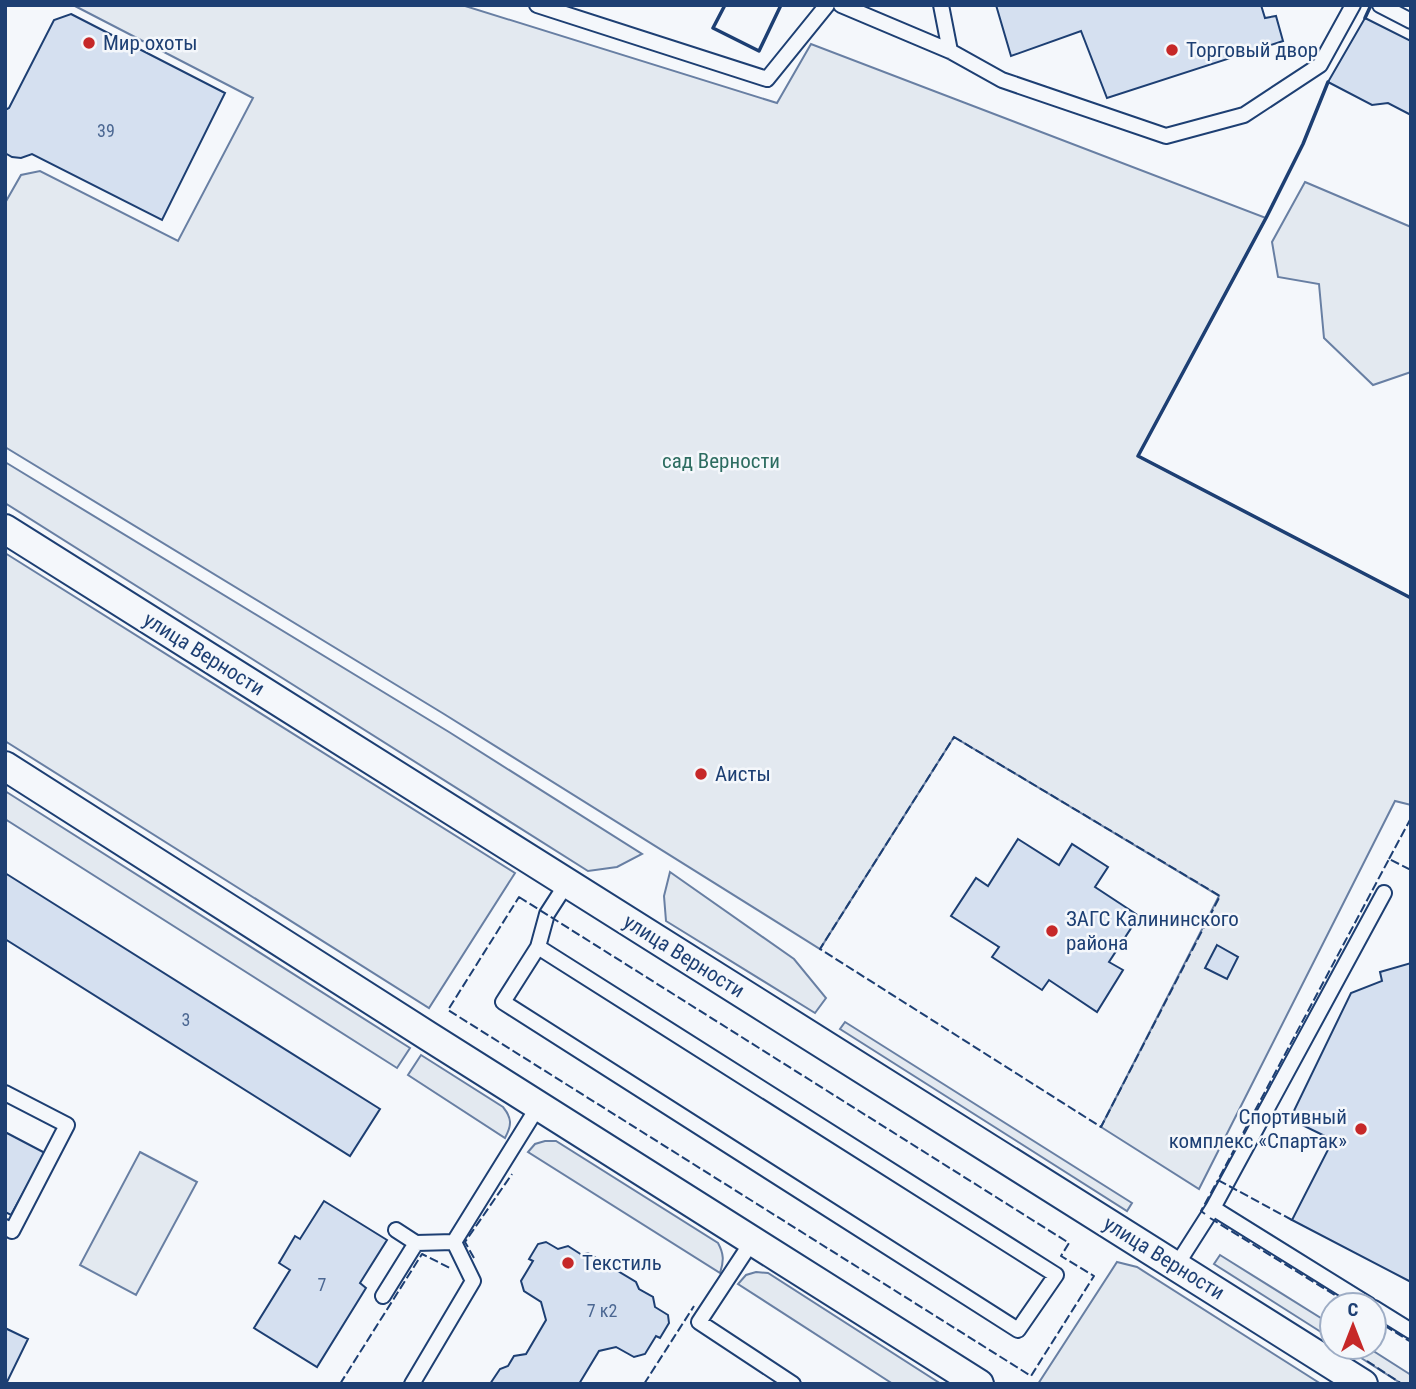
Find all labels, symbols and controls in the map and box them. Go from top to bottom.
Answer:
place label: Мир охоты [103,31,198,55]
marker: Мир охоты [81,35,97,51]
place label: Торговый двор [1186,38,1318,62]
marker: Торговый двор [1164,42,1180,58]
house number: 39 [97,120,115,141]
park label: сад Верности [662,449,780,473]
street label: улица Верности [139,607,269,701]
place label: Аисты [715,762,771,786]
marker: Аисты [693,766,709,782]
place label: ЗАГС Калининского района [1066,907,1239,955]
street label: улица Верности [619,909,749,1003]
marker: ЗАГС Калининского района [1044,923,1060,939]
house number: 3 [182,1009,190,1030]
place label: Спортивный комплекс «Спартак» [1169,1105,1347,1153]
marker: Спортивный комплекс «Спартак» [1353,1121,1369,1137]
street label: улица Верности [1099,1211,1229,1305]
place label: Текстиль [582,1251,662,1275]
marker: Текстиль [560,1255,576,1271]
house number: 7 [318,1274,327,1295]
north arrow [1318,1291,1388,1361]
text: С [1348,1298,1359,1321]
house number: 7 к2 [587,1300,617,1321]

